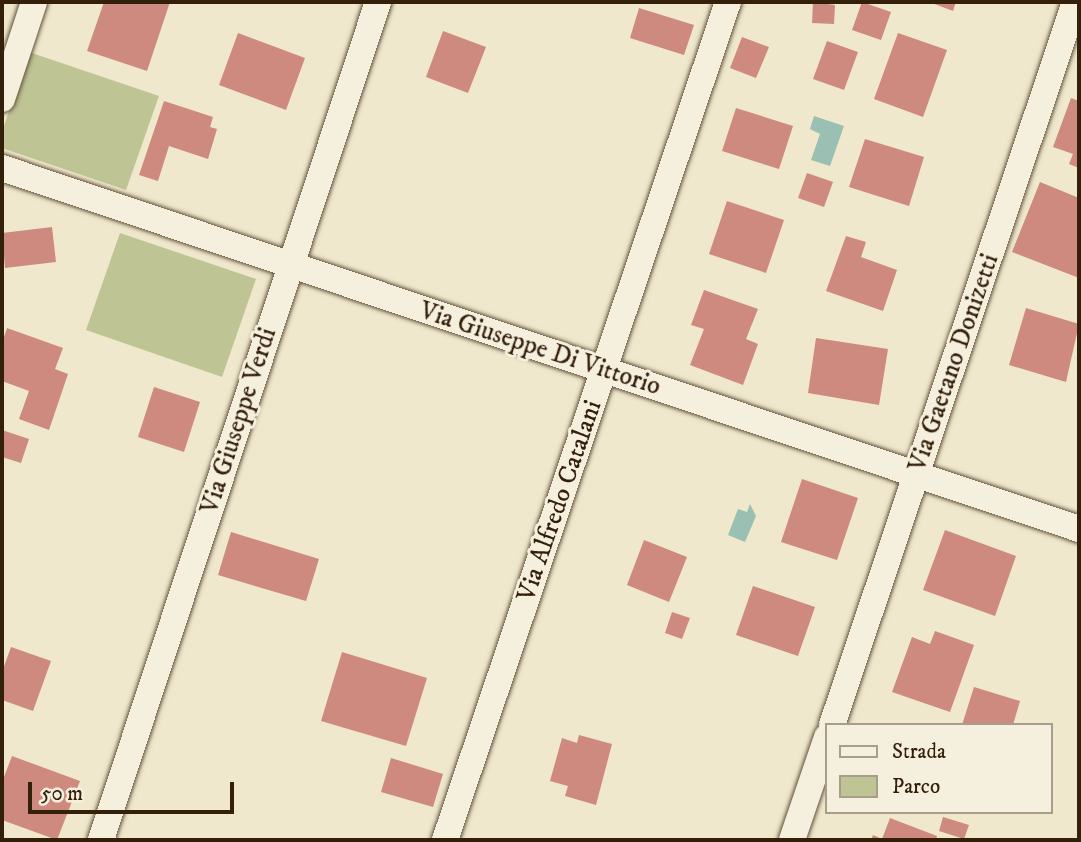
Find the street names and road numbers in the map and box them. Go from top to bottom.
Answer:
street label: Via Gaetano Donizetti [902,250,1006,476]
street label: Via Giuseppe Di Vittorio [416,295,664,403]
street label: Via Giuseppe Verdi [194,324,284,518]
street label: Via Alfredo Catalani [511,396,609,606]

